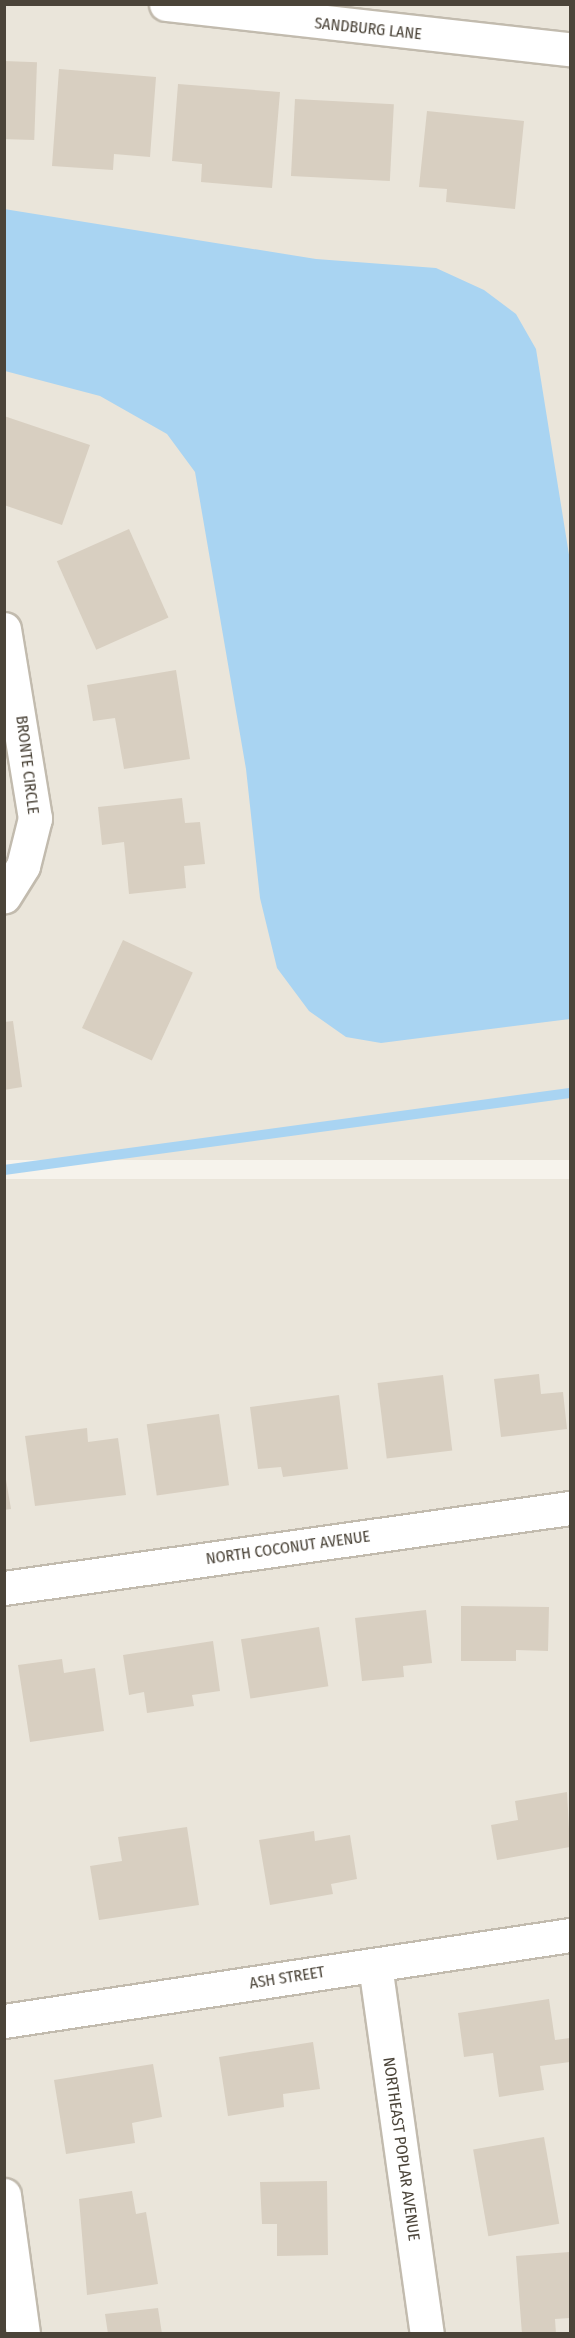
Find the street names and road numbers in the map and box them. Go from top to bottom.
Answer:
street label: SANDBURG LANE [313,14,423,44]
street label: BRONTE CIRCLE [11,715,43,815]
street label: NORTH COCONUT AVENUE [205,1527,371,1569]
street label: ASH STREET [248,1963,326,1993]
street label: NORTHEAST POPLAR AVENUE [379,2056,423,2242]

